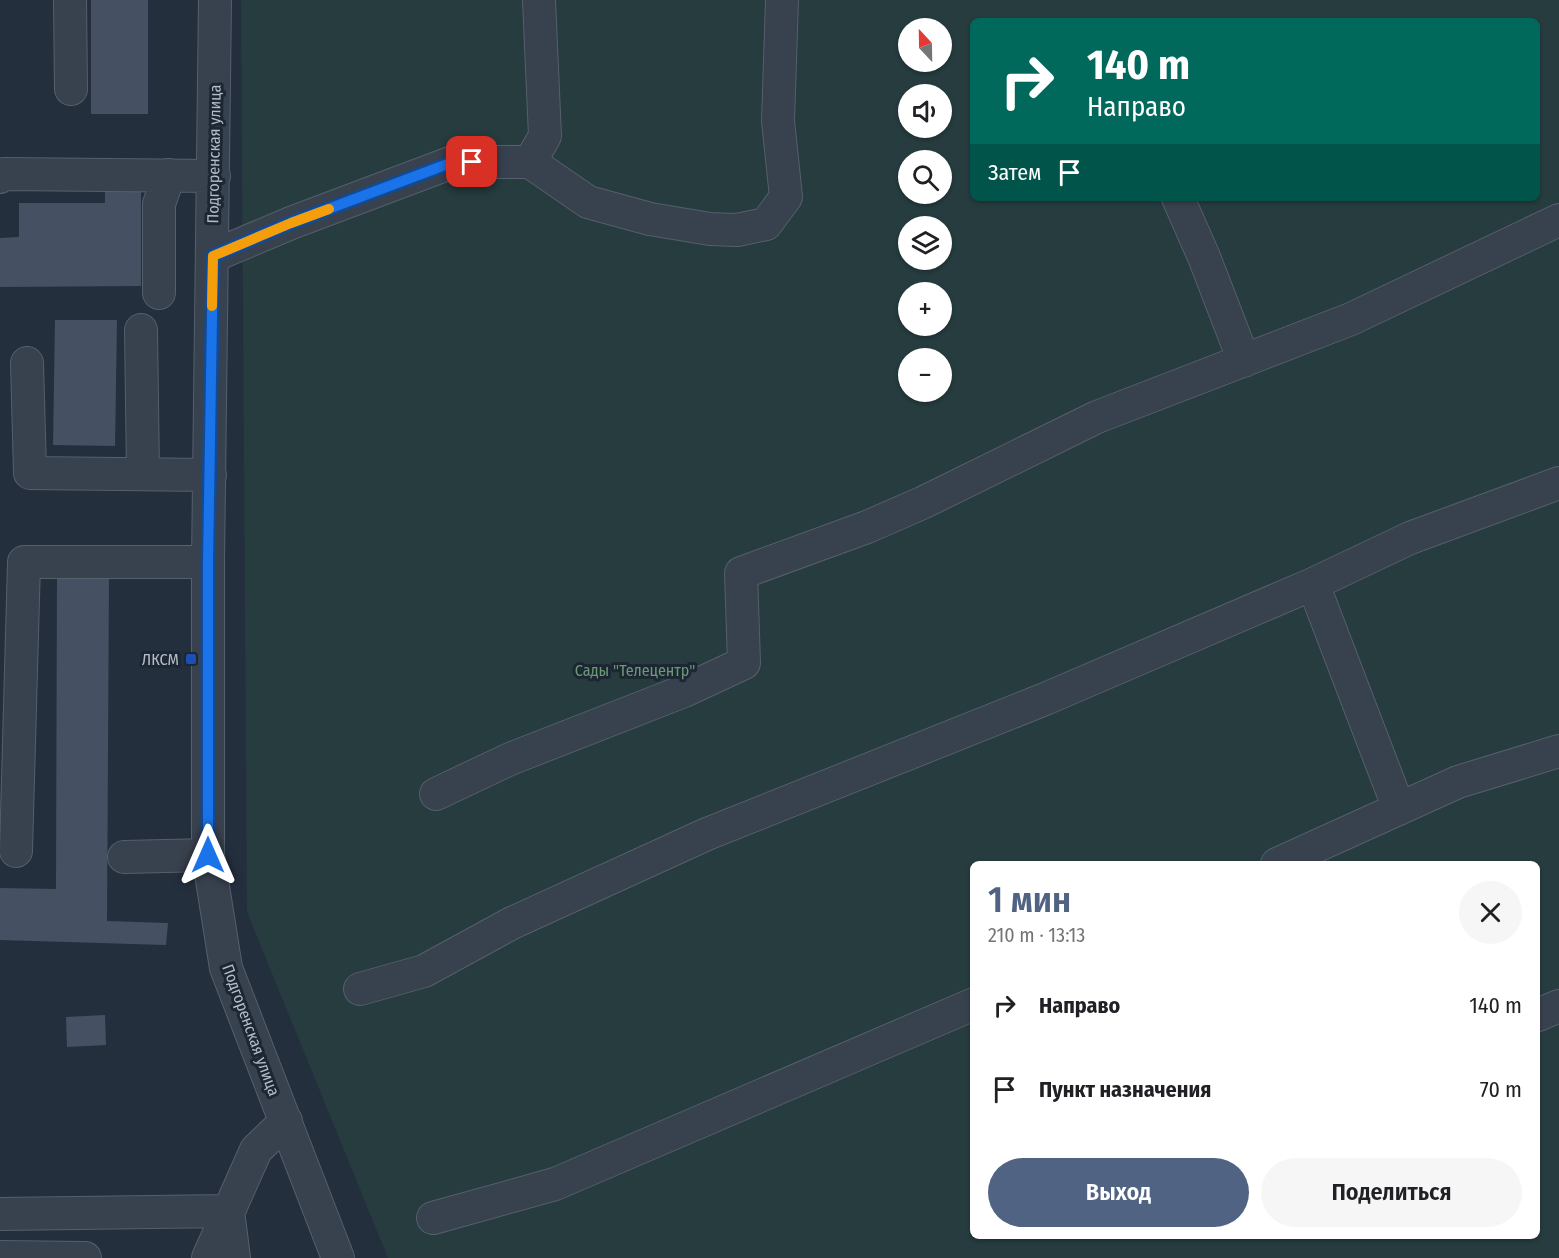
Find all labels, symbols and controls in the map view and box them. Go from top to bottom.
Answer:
north arrow [898,18,952,72]
map controls [898,18,952,402]
text: 140 m [1087,40,1190,90]
icon: right [988,42,1066,120]
street label: Подгоренская улица [203,84,225,224]
button: sound [898,84,952,138]
text: Направо [1087,91,1186,123]
pin [446,136,497,187]
icon: arrive [455,145,488,178]
button: search [898,150,952,204]
icon: arrive [1053,156,1086,189]
text: Затем [988,159,1041,186]
button: layers [898,216,952,270]
button: + [898,282,952,336]
button: − [898,348,952,402]
place label: ЛКСМ [142,650,179,669]
marker: ЛКСМ [184,652,198,666]
park label: Сады "Телецентр" [575,661,695,680]
position arrow [176,823,240,887]
text: 1 мин [988,878,1071,922]
button: close [1459,881,1522,944]
text: 210 m · 13:13 [988,923,1085,947]
street label: Подгоренская улица [218,962,284,1099]
icon: right [988,989,1021,1022]
text: Направо [1039,992,1120,1019]
text: 140 m [1469,992,1522,1019]
icon: arrive [988,1073,1021,1106]
text: Пункт назначения [1039,1076,1211,1103]
text: 70 m [1480,1076,1522,1103]
button: Выход [988,1158,1249,1227]
button: Поделиться [1261,1158,1522,1227]

